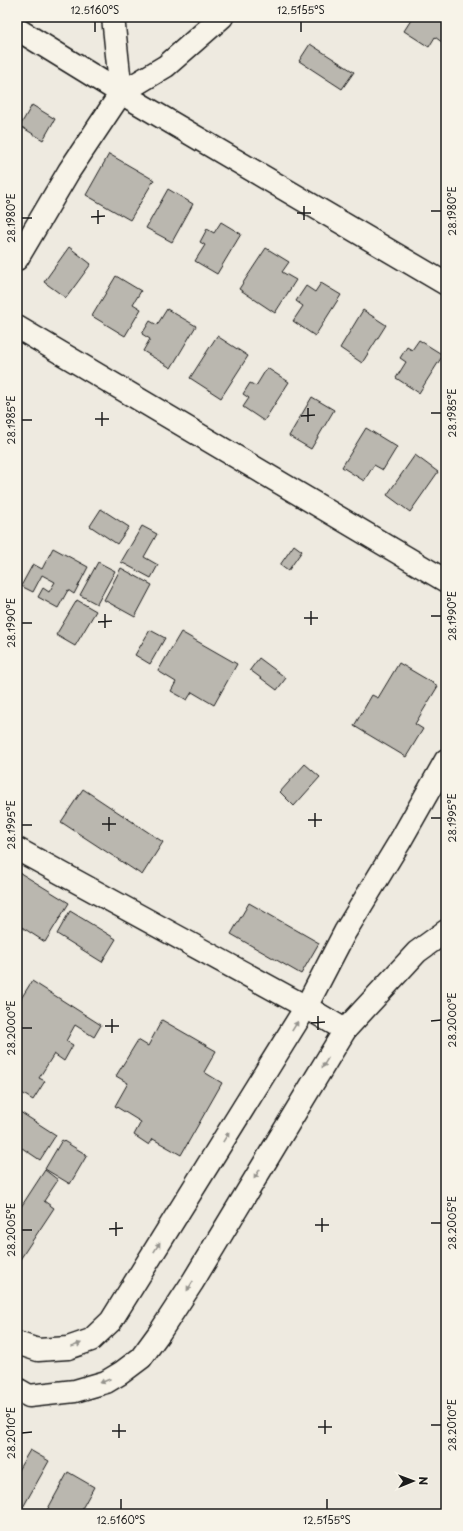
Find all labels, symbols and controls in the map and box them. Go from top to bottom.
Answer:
text: 12.5160°S [71,2,119,17]
text: 12.5155°S [277,2,325,17]
text: 28.1980°E [444,186,459,236]
text: 28.1980°E [3,193,18,243]
text: 28.1985°E [444,388,459,438]
text: 28.1985°E [3,395,18,445]
text: 28.1990°E [444,591,459,641]
text: 28.1990°E [3,598,18,648]
text: 28.1995°E [444,793,459,843]
text: 28.1995°E [3,800,18,850]
text: 28.2000°E [444,992,459,1048]
text: 28.2000°E [3,1000,18,1056]
one-way arrow [291,1021,298,1032]
one-way arrow [321,1057,328,1069]
one-way arrow [222,1132,230,1142]
one-way arrow [253,1168,260,1180]
text: 28.2005°E [444,1196,459,1250]
text: 28.2005°E [3,1203,18,1257]
one-way arrow [153,1242,161,1252]
one-way arrow [186,1281,194,1291]
one-way arrow [71,1342,83,1348]
one-way arrow [100,1378,111,1384]
text: 28.2010°E [444,1399,459,1451]
text: 28.2010°E [3,1407,18,1459]
north arrow [393,1461,433,1501]
text: N [415,1476,432,1486]
text: 12.5160°S [97,1512,145,1527]
text: 12.5155°S [303,1512,351,1527]

